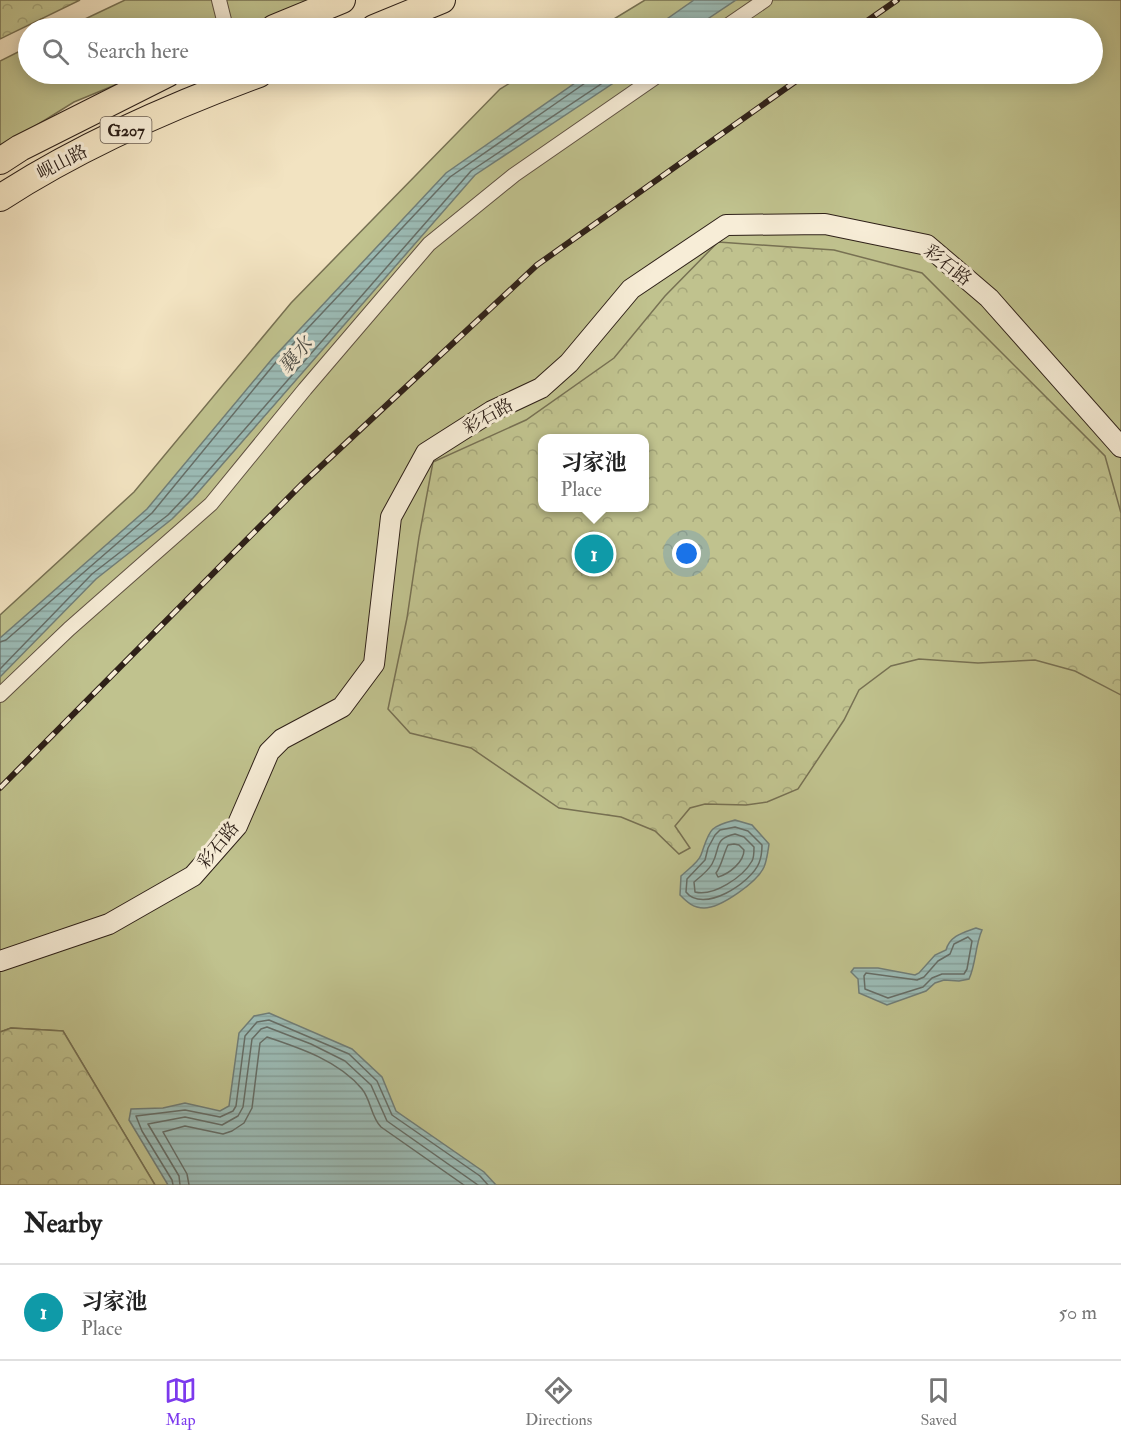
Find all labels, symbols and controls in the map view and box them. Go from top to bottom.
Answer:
search box [18,18,1103,84]
icon: search [39,35,72,68]
text: Search here [87,37,189,65]
road number: G207 [100,117,152,143]
street label: 岘山路 [33,140,92,185]
street label: 彩石路 [919,240,976,291]
water label: 襄水 [273,331,319,379]
street label: 彩石路 [459,393,517,440]
popup [538,434,649,512]
text: 习家池 [560,449,627,477]
text: Place [560,477,602,502]
pin: 1 [574,532,614,576]
your location [672,539,701,568]
street label: 彩石路 [192,817,244,874]
text: Nearby [24,1208,102,1240]
text: 习家池 [81,1288,147,1316]
text: 1 [40,1300,47,1325]
text: 50 m [1058,1300,1097,1325]
text: Place [81,1316,122,1341]
tab: Map [164,1374,197,1430]
tab: Directions [525,1374,592,1430]
tab: Saved [920,1374,957,1430]

